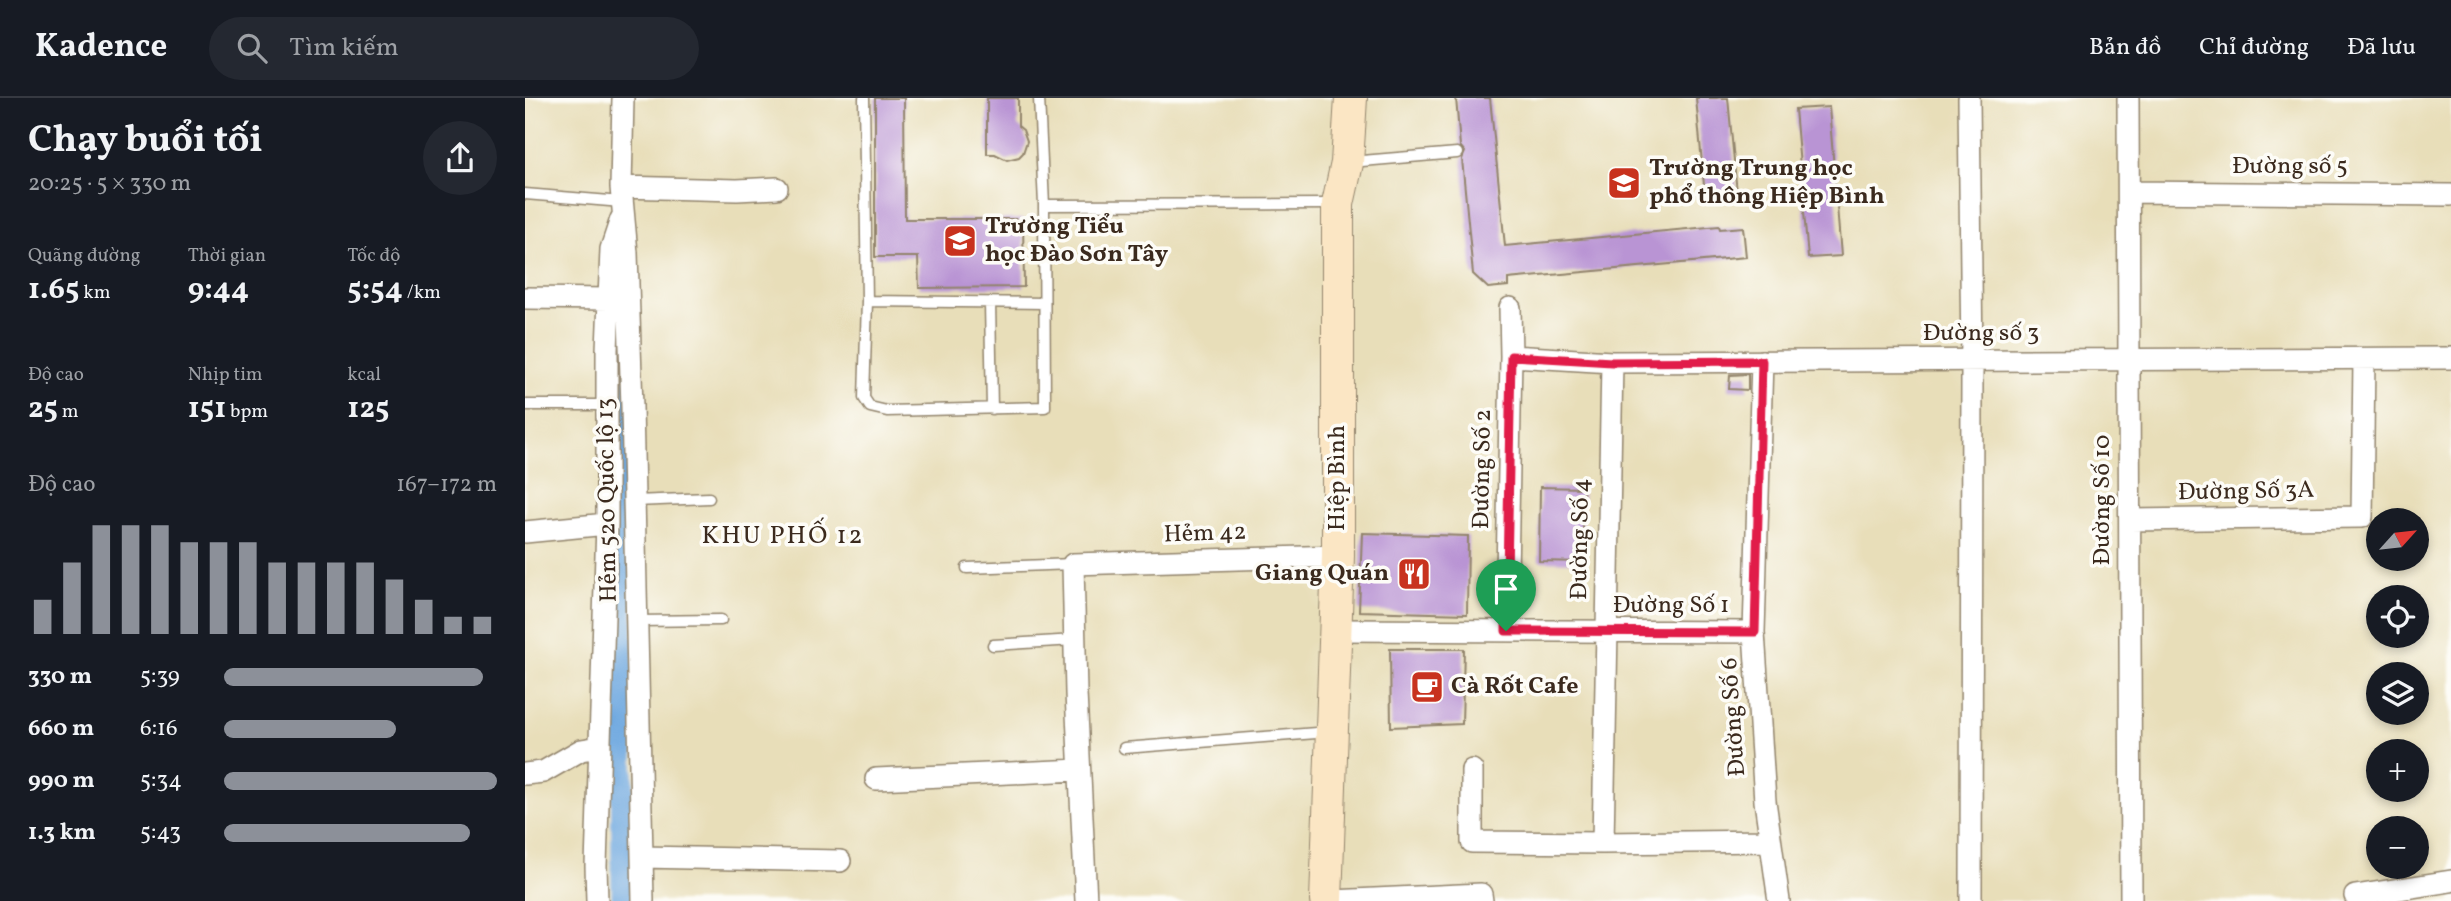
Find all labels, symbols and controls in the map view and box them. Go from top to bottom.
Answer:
search box [209,17,699,80]
text: Kadence [35,25,167,71]
icon: search [233,29,271,67]
text: Tìm kiếm [289,30,399,66]
text: Bản đồ [2089,31,2161,65]
text: Chỉ đường [2199,31,2309,65]
text: Đã lưu [2347,31,2416,65]
text: Chạy buổi tối [28,115,263,168]
button: share [423,121,497,195]
street label: Đường số 5 [2232,150,2348,184]
place label: Trường Trung học phổ thông Hiệp Bình [1649,152,1885,214]
school or university icon: Trường Trung học phổ thông Hiệp Bình [1605,164,1643,202]
text: 20:25 · 5 × 330 m [28,168,191,200]
place label: Trường Tiểu học Đào Sơn Tây [985,210,1169,272]
school or university icon: Trường Tiểu học Đào Sơn Tây [941,222,979,260]
text: Quãng đường [28,243,140,269]
text: Thời gian [188,243,266,269]
text: Tốc độ [347,243,400,269]
text: 1.65 [28,269,79,311]
text: 9:44 [188,269,249,311]
text: 5:54 [347,269,403,311]
text: km [79,280,110,306]
text: /km [403,280,441,306]
street label: Đường số 3 [1923,317,2039,351]
text: Độ cao [28,362,84,388]
text: Nhịp tim [188,362,263,388]
text: kcal [347,362,381,388]
text: 25 [28,388,58,430]
text: 151 [188,388,226,430]
text: 125 [347,388,389,430]
street label: Hẻm 520 Quốc lộ 13 [589,397,627,603]
text: m [58,399,79,425]
text: bpm [226,399,268,425]
street label: Đường Số 2 [1465,409,1501,529]
street label: Hiệp Bình [1321,425,1355,531]
street label: Đường Số 10 [2086,435,2120,565]
text: Độ cao [28,469,96,501]
text: 167–172 m [396,469,497,501]
street label: Đường Số 3A [2177,474,2315,510]
street label: Đường Số 4 [1563,478,1599,600]
north arrow [2366,508,2429,570]
map controls [2366,508,2429,879]
street label: Hẻm 42 [1163,516,1247,552]
district label: KHU PHỐ 12 [702,517,864,554]
restaurant icon: Giang Quán [1395,555,1433,593]
place label: Giang Quán [1255,557,1389,591]
pin [1476,559,1536,631]
icon: arrive [1487,570,1525,608]
button: locate [2366,585,2429,648]
street label: Đường Số 1 [1613,589,1729,623]
street label: Đường Số 6 [1713,656,1755,778]
text: 330 m [28,661,92,693]
text: 5:39 [140,661,180,693]
button: layers [2366,662,2429,725]
cafe icon: Cà Rốt Cafe [1408,668,1446,706]
place label: Cà Rốt Cafe [1451,670,1579,704]
text: 660 m [28,713,94,745]
text: 6:16 [140,713,178,745]
button: + [2366,739,2429,802]
text: 990 m [28,765,95,797]
text: 5:34 [140,765,182,797]
button: − [2366,816,2429,879]
text: 1.3 km [28,817,96,849]
text: 5:43 [140,817,181,849]

